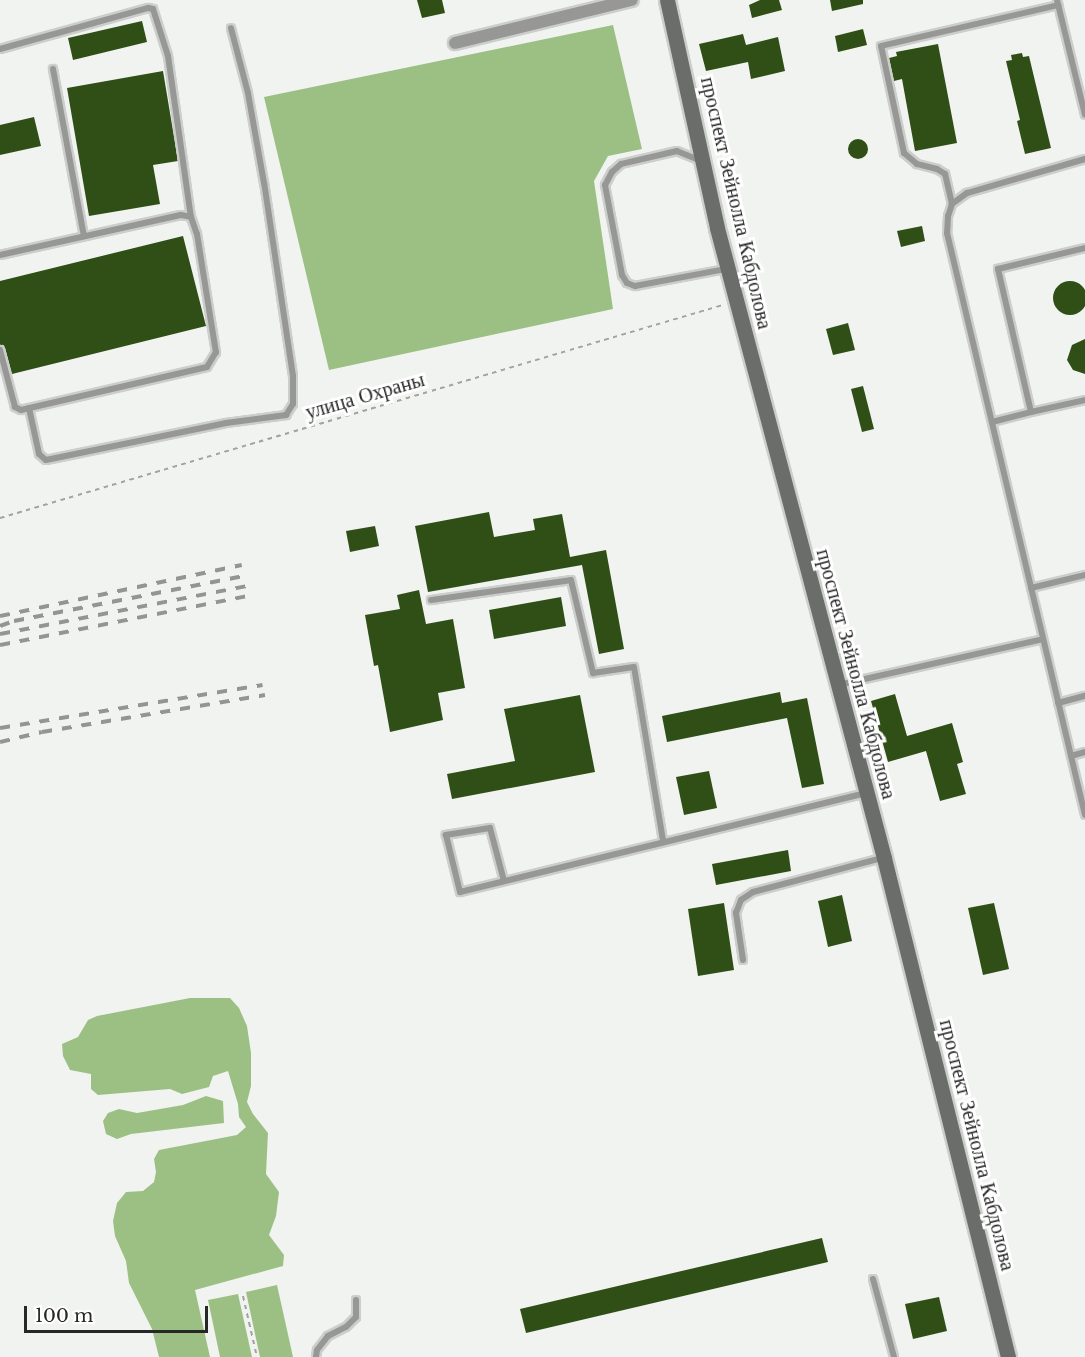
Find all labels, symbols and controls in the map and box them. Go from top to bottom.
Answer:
street label: проспект Зейнолла Кабдолова [695,75,777,331]
street label: улица Охраны [303,368,427,424]
street label: проспект Зейнолла Кабдолова [811,546,901,802]
street label: проспект Зейнолла Кабдолова [934,1017,1020,1273]
scale bar [27,1294,212,1332]
text: 100 m [35,1305,93,1327]

